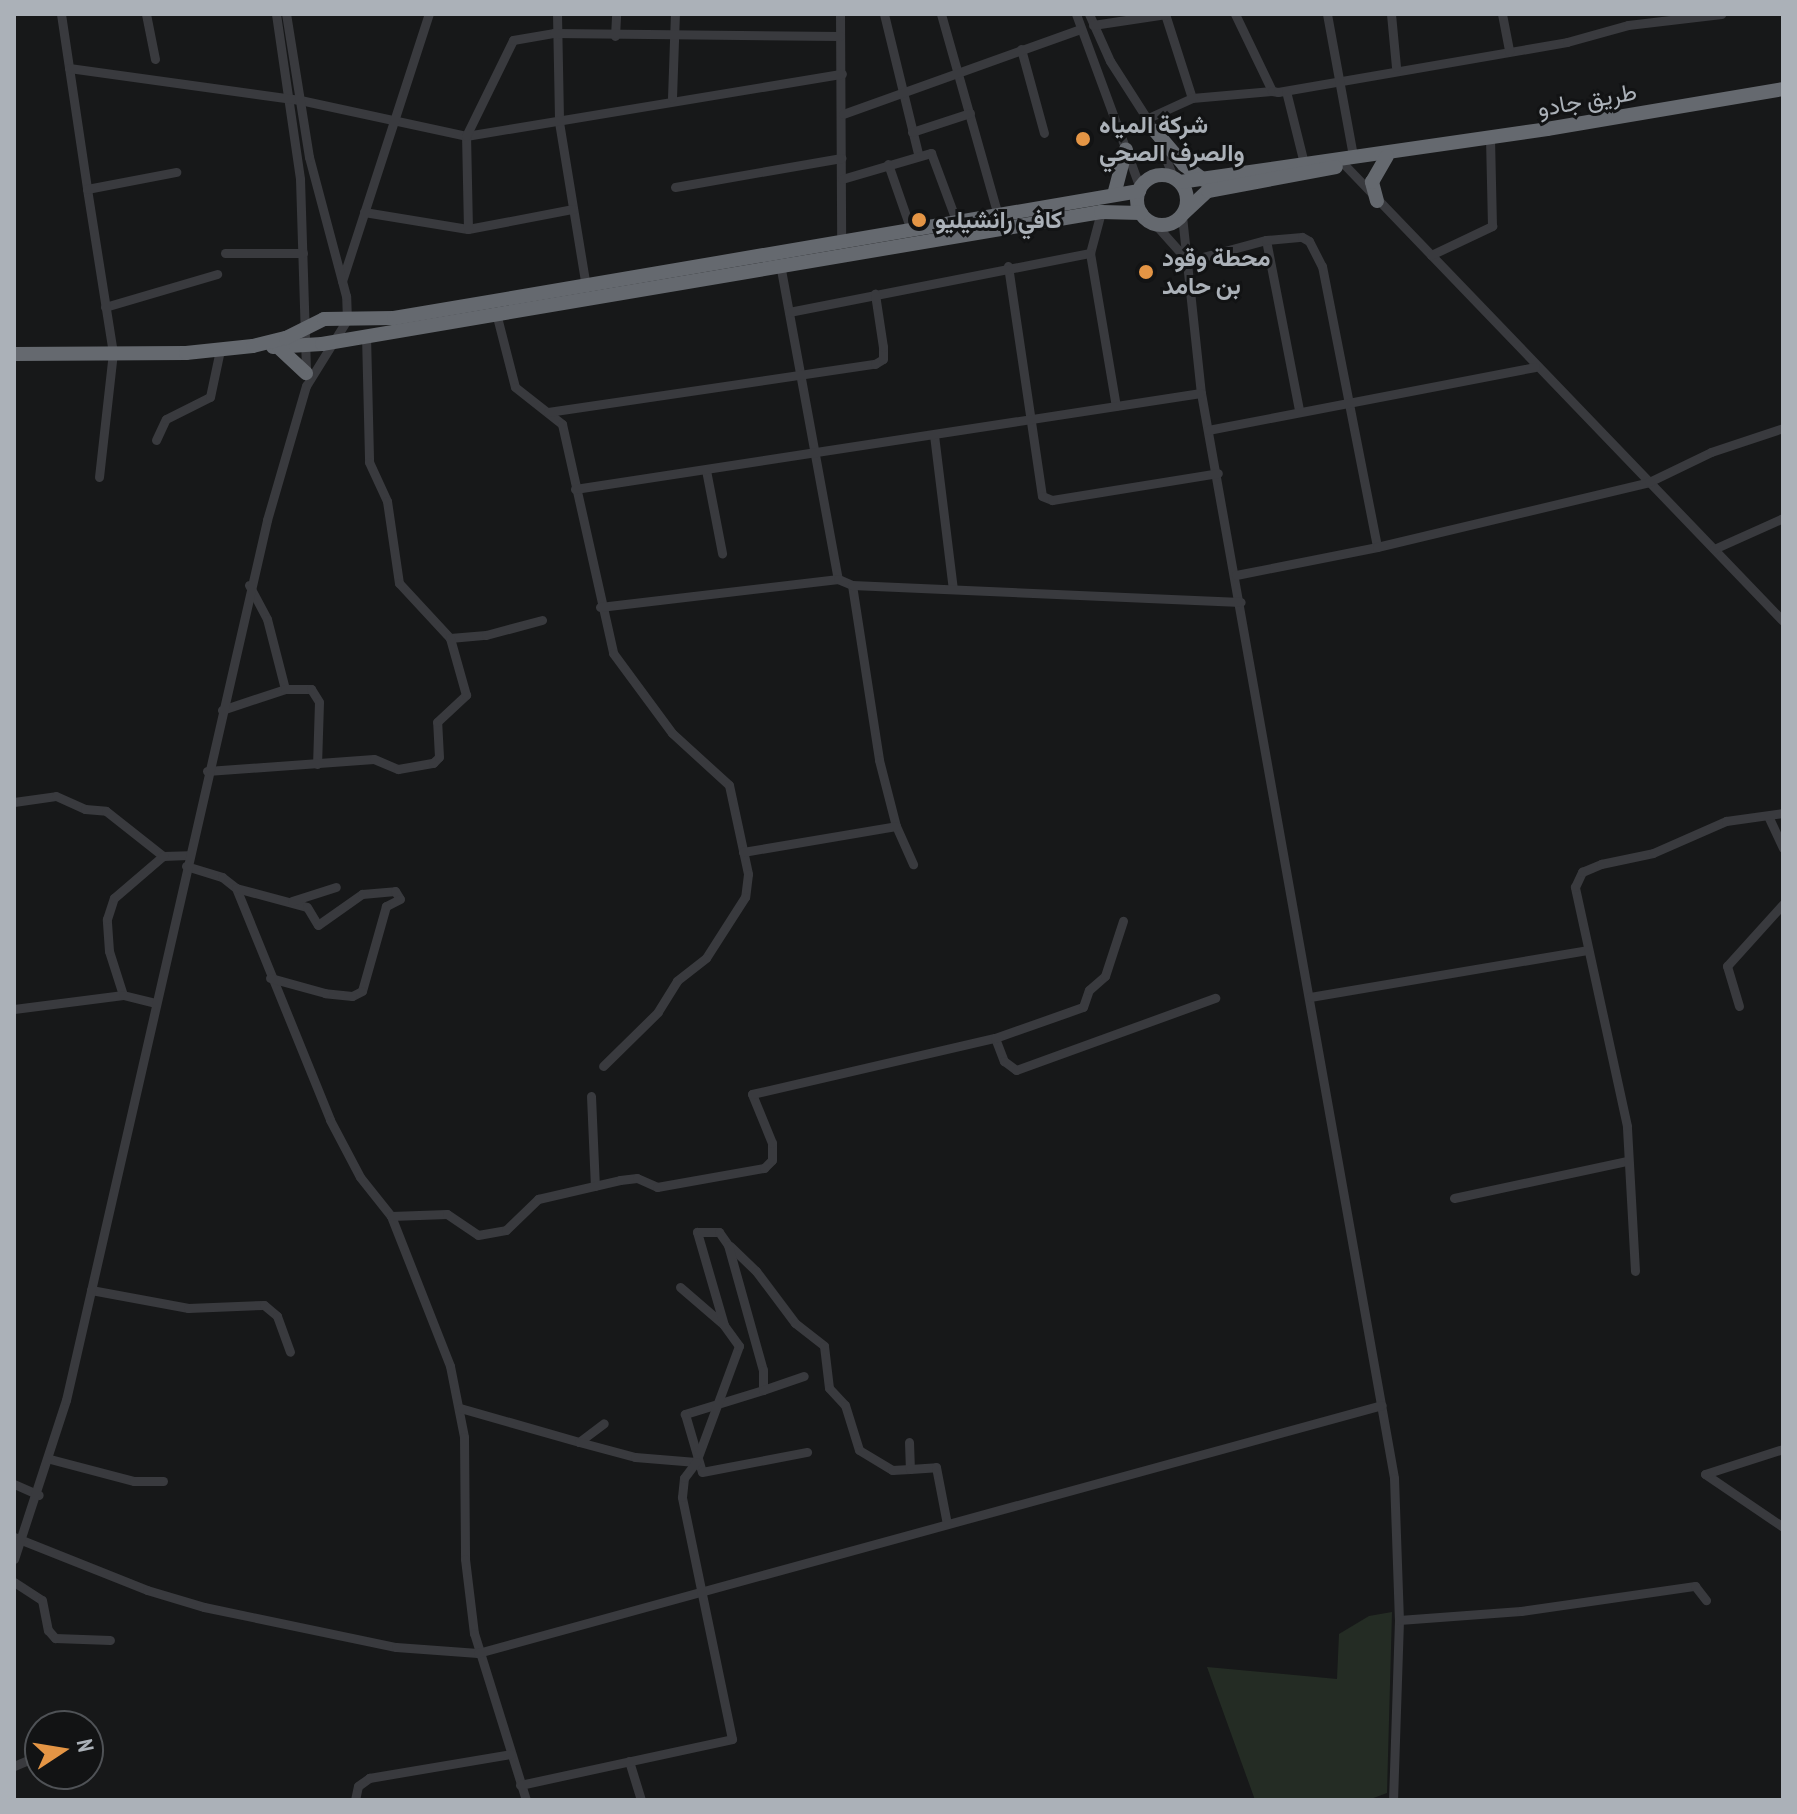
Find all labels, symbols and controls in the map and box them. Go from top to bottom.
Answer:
street label: طريق جادو [1535,77,1639,123]
place label: شركة المياه والصرف الصحي [1099,111,1245,167]
marker: شركة المياه والصرف الصحي [1074,130,1092,148]
place label: كافي رانشيليو [935,206,1062,234]
marker: كافي رانشيليو [910,211,928,229]
place label: محطة وقود بن حامد [1162,244,1270,300]
marker: محطة وقود بن حامد [1137,263,1155,281]
north arrow [24,1710,104,1790]
text: N [71,1737,100,1754]

